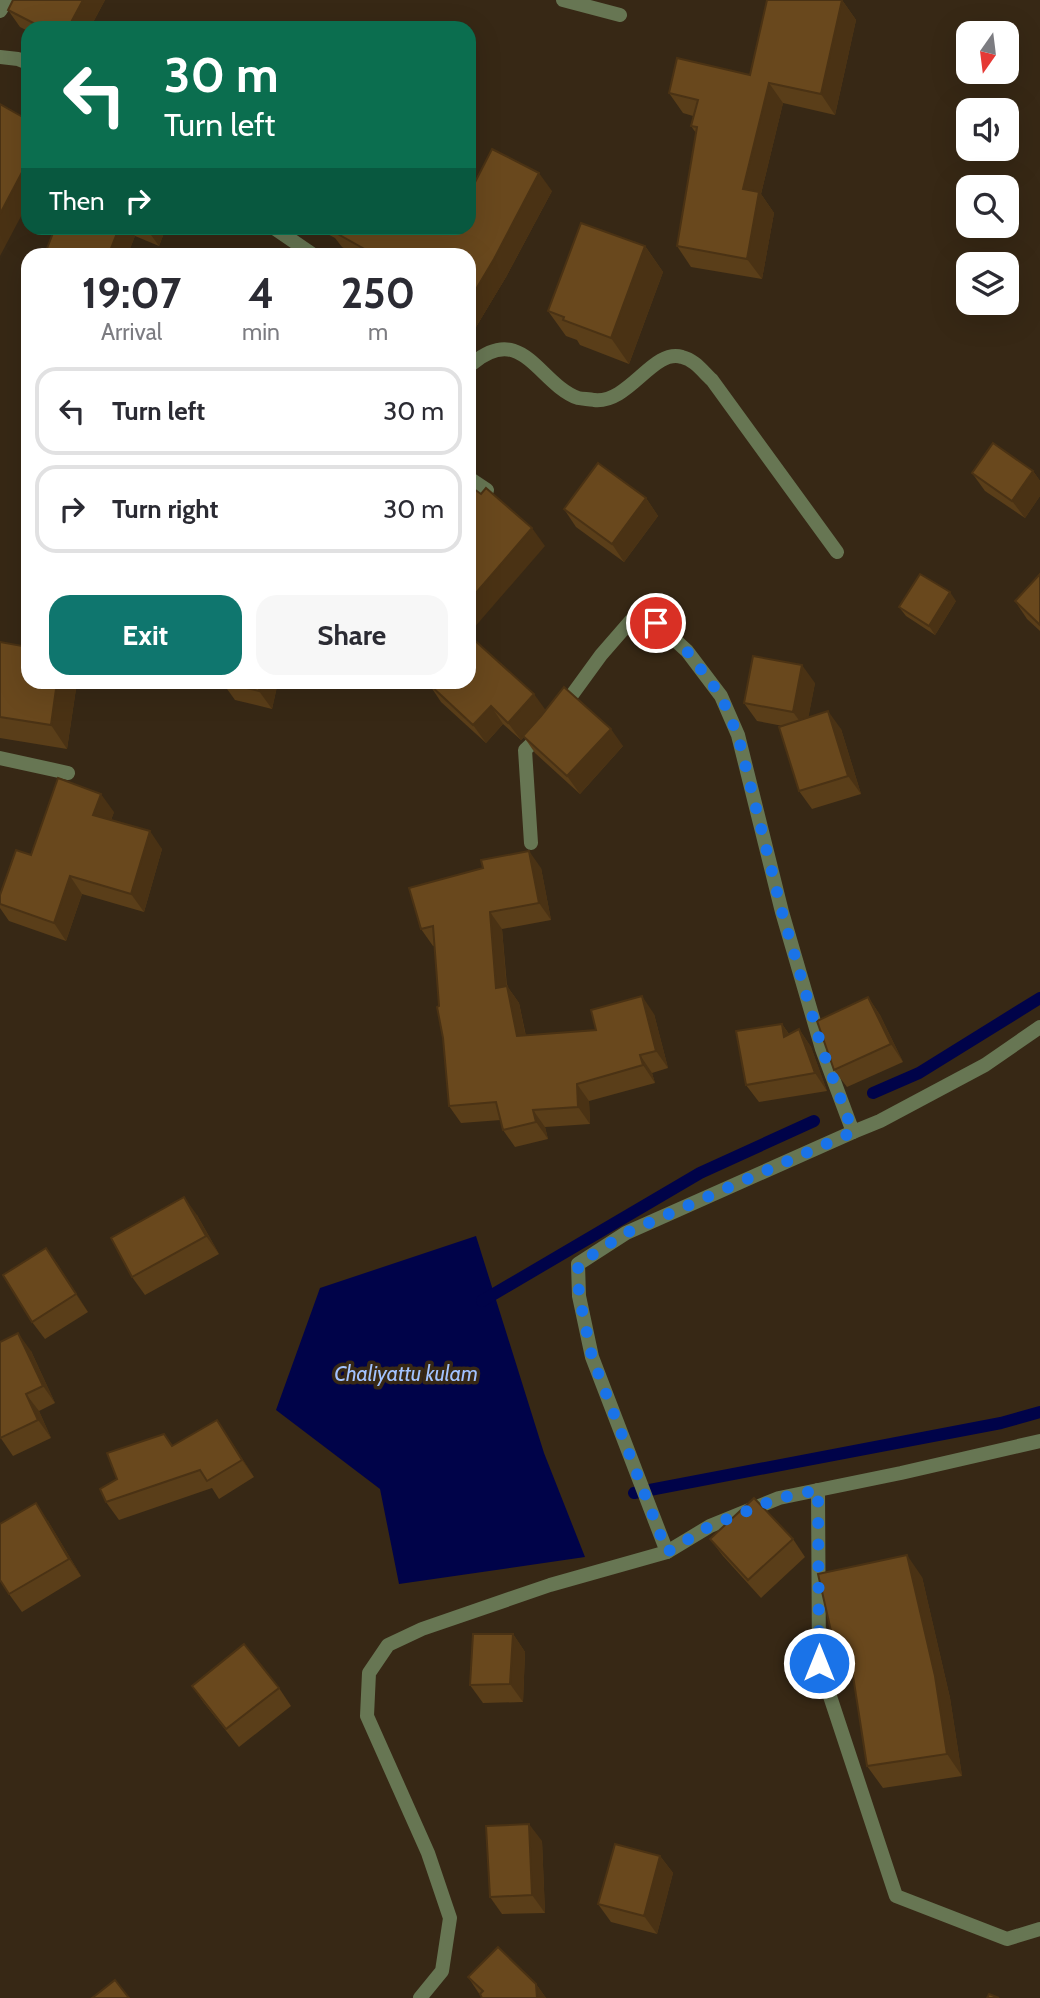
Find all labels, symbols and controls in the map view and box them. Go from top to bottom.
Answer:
north arrow [956,21,1018,84]
map controls [956,21,1019,315]
text: 30 m [164,45,279,104]
icon: left [49,49,140,140]
button: sound [956,98,1019,161]
text: Turn left [164,105,275,144]
button: search [956,175,1019,238]
icon: right [119,182,157,220]
text: Then [49,185,105,217]
button: layers [956,252,1019,315]
text: 19:07 [82,267,181,319]
text: 4 [248,267,274,319]
text: 250 [341,267,415,319]
text: Arrival [101,318,162,346]
text: min [242,318,280,346]
text: m [368,318,388,346]
icon: left [53,392,91,430]
text: Turn left [112,395,205,427]
text: 30 m [383,395,444,427]
icon: right [53,490,91,528]
text: Turn right [112,493,218,525]
text: 30 m [383,493,444,525]
pin [626,593,686,653]
button: Exit [49,595,242,675]
button: Share [256,595,448,675]
icon: arrive [637,604,675,642]
water label: Chaliyattu kulam [334,1361,478,1386]
position arrow [782,1626,856,1700]

